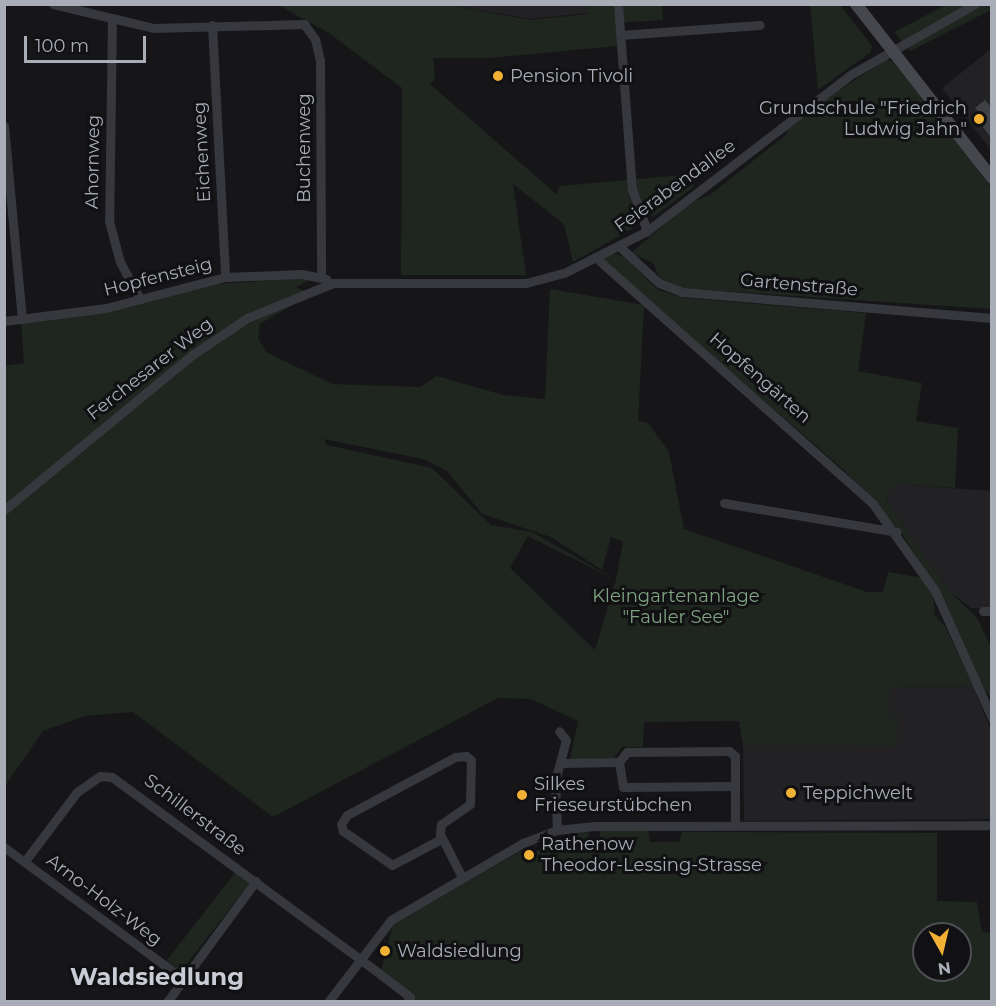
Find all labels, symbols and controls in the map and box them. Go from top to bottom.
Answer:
scale bar [27,24,148,62]
text: 100 m [35,35,89,57]
place label: Pension Tivoli [510,65,633,87]
marker: Pension Tivoli [491,69,505,83]
street label: Buchenweg [293,93,315,203]
place label: Grundschule "Friedrich Ludwig Jahn" [759,98,967,140]
street label: Eichenweg [189,101,215,203]
marker: Grundschule "Friedrich Ludwig Jahn" [972,112,986,126]
street label: Ahornweg [81,115,105,209]
street label: Feierabendallee [610,135,740,237]
street label: Hopfensteig [102,253,214,301]
street label: Gartenstraße [739,269,859,301]
street label: Ferchesarer Weg [83,313,217,425]
street label: Hopfengärten [705,328,815,428]
park label: Kleingartenanlage "Fauler See" [592,586,760,628]
street label: Schillerstraße [140,770,250,860]
place label: Silkes Frieseurstübchen [534,774,693,816]
place label: Teppichwelt [803,782,913,804]
marker: Teppichwelt [784,786,798,800]
marker: Silkes Frieseurstübchen [515,788,529,802]
place label: Rathenow Theodor-Lessing-Strasse [541,834,762,876]
marker: Rathenow Theodor-Lessing-Strasse [522,848,536,862]
street label: Arno-Holz-Weg [42,850,166,950]
north arrow [912,922,972,982]
place label: Waldsiedlung [397,940,522,962]
marker: Waldsiedlung [378,944,392,958]
text: N [937,958,952,979]
district label: Waldsiedlung [70,963,244,991]

